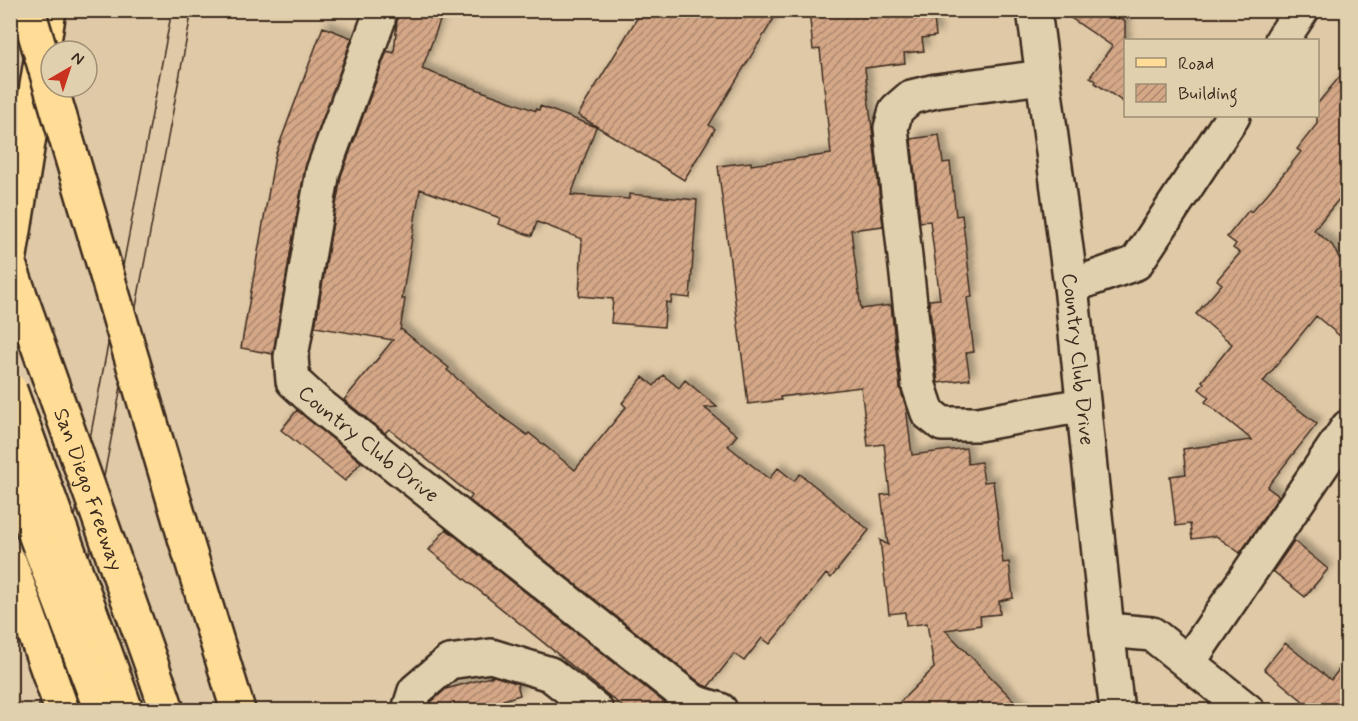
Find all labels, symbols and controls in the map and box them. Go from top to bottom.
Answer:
north arrow [39,39,99,99]
legend [1124,39,1319,117]
text: N [67,47,88,70]
text: Road [1178,52,1214,76]
text: Building [1178,82,1238,108]
street label: Country Club Drive [1054,271,1101,447]
street label: Country Club Drive [291,379,445,510]
street label: San Diego Freeway [46,404,130,575]

